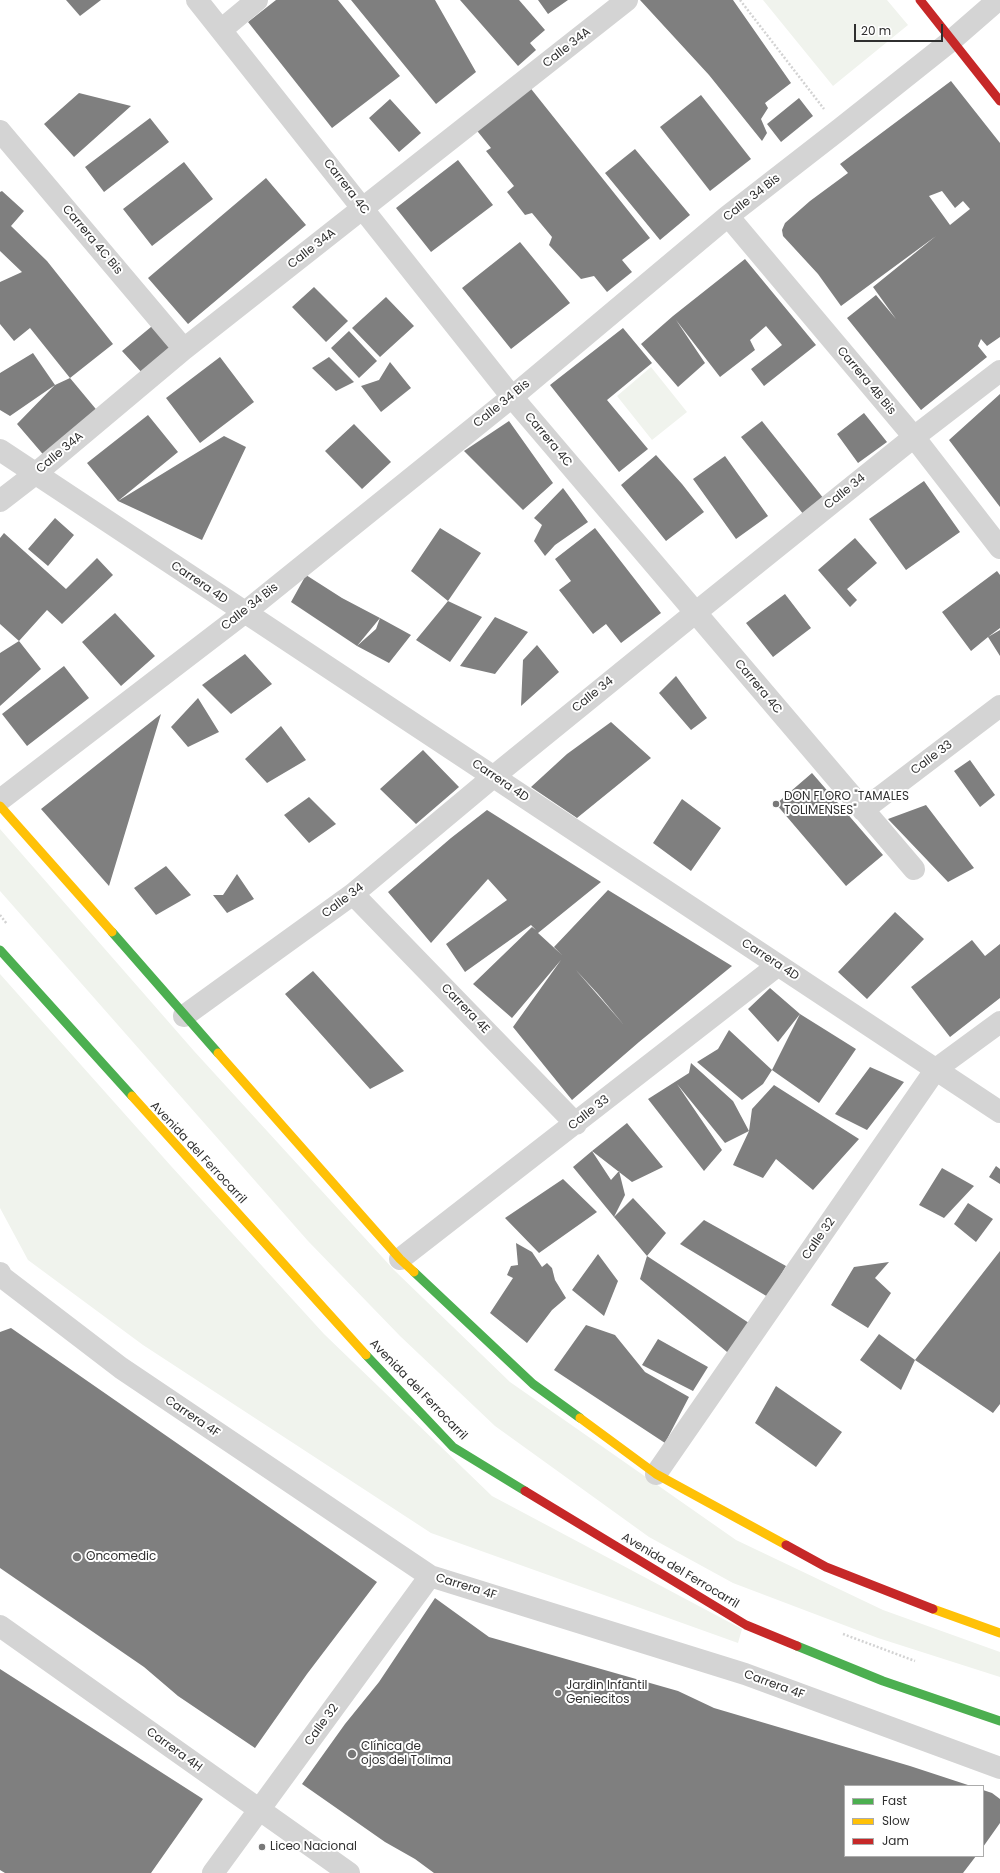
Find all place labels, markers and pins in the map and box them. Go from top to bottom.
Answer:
place label: DON FLORO "TAMALES TOLIMENSES" [784,790,909,818]
marker: DON FLORO "TAMALES TOLIMENSES" [771,799,781,809]
place label: Oncomedic [86,1550,156,1564]
marker: Oncomedic [71,1551,83,1563]
place label: Jardin Infantil Geniecitos [566,1679,648,1707]
marker: Jardin Infantil Geniecitos [553,1688,563,1698]
place label: Clínica de ojos del Tolima [361,1740,451,1768]
marker: Clínica de ojos del Tolima [346,1748,358,1760]
place label: Liceo Nacional [270,1840,357,1854]
marker: Liceo Nacional [257,1842,267,1852]

